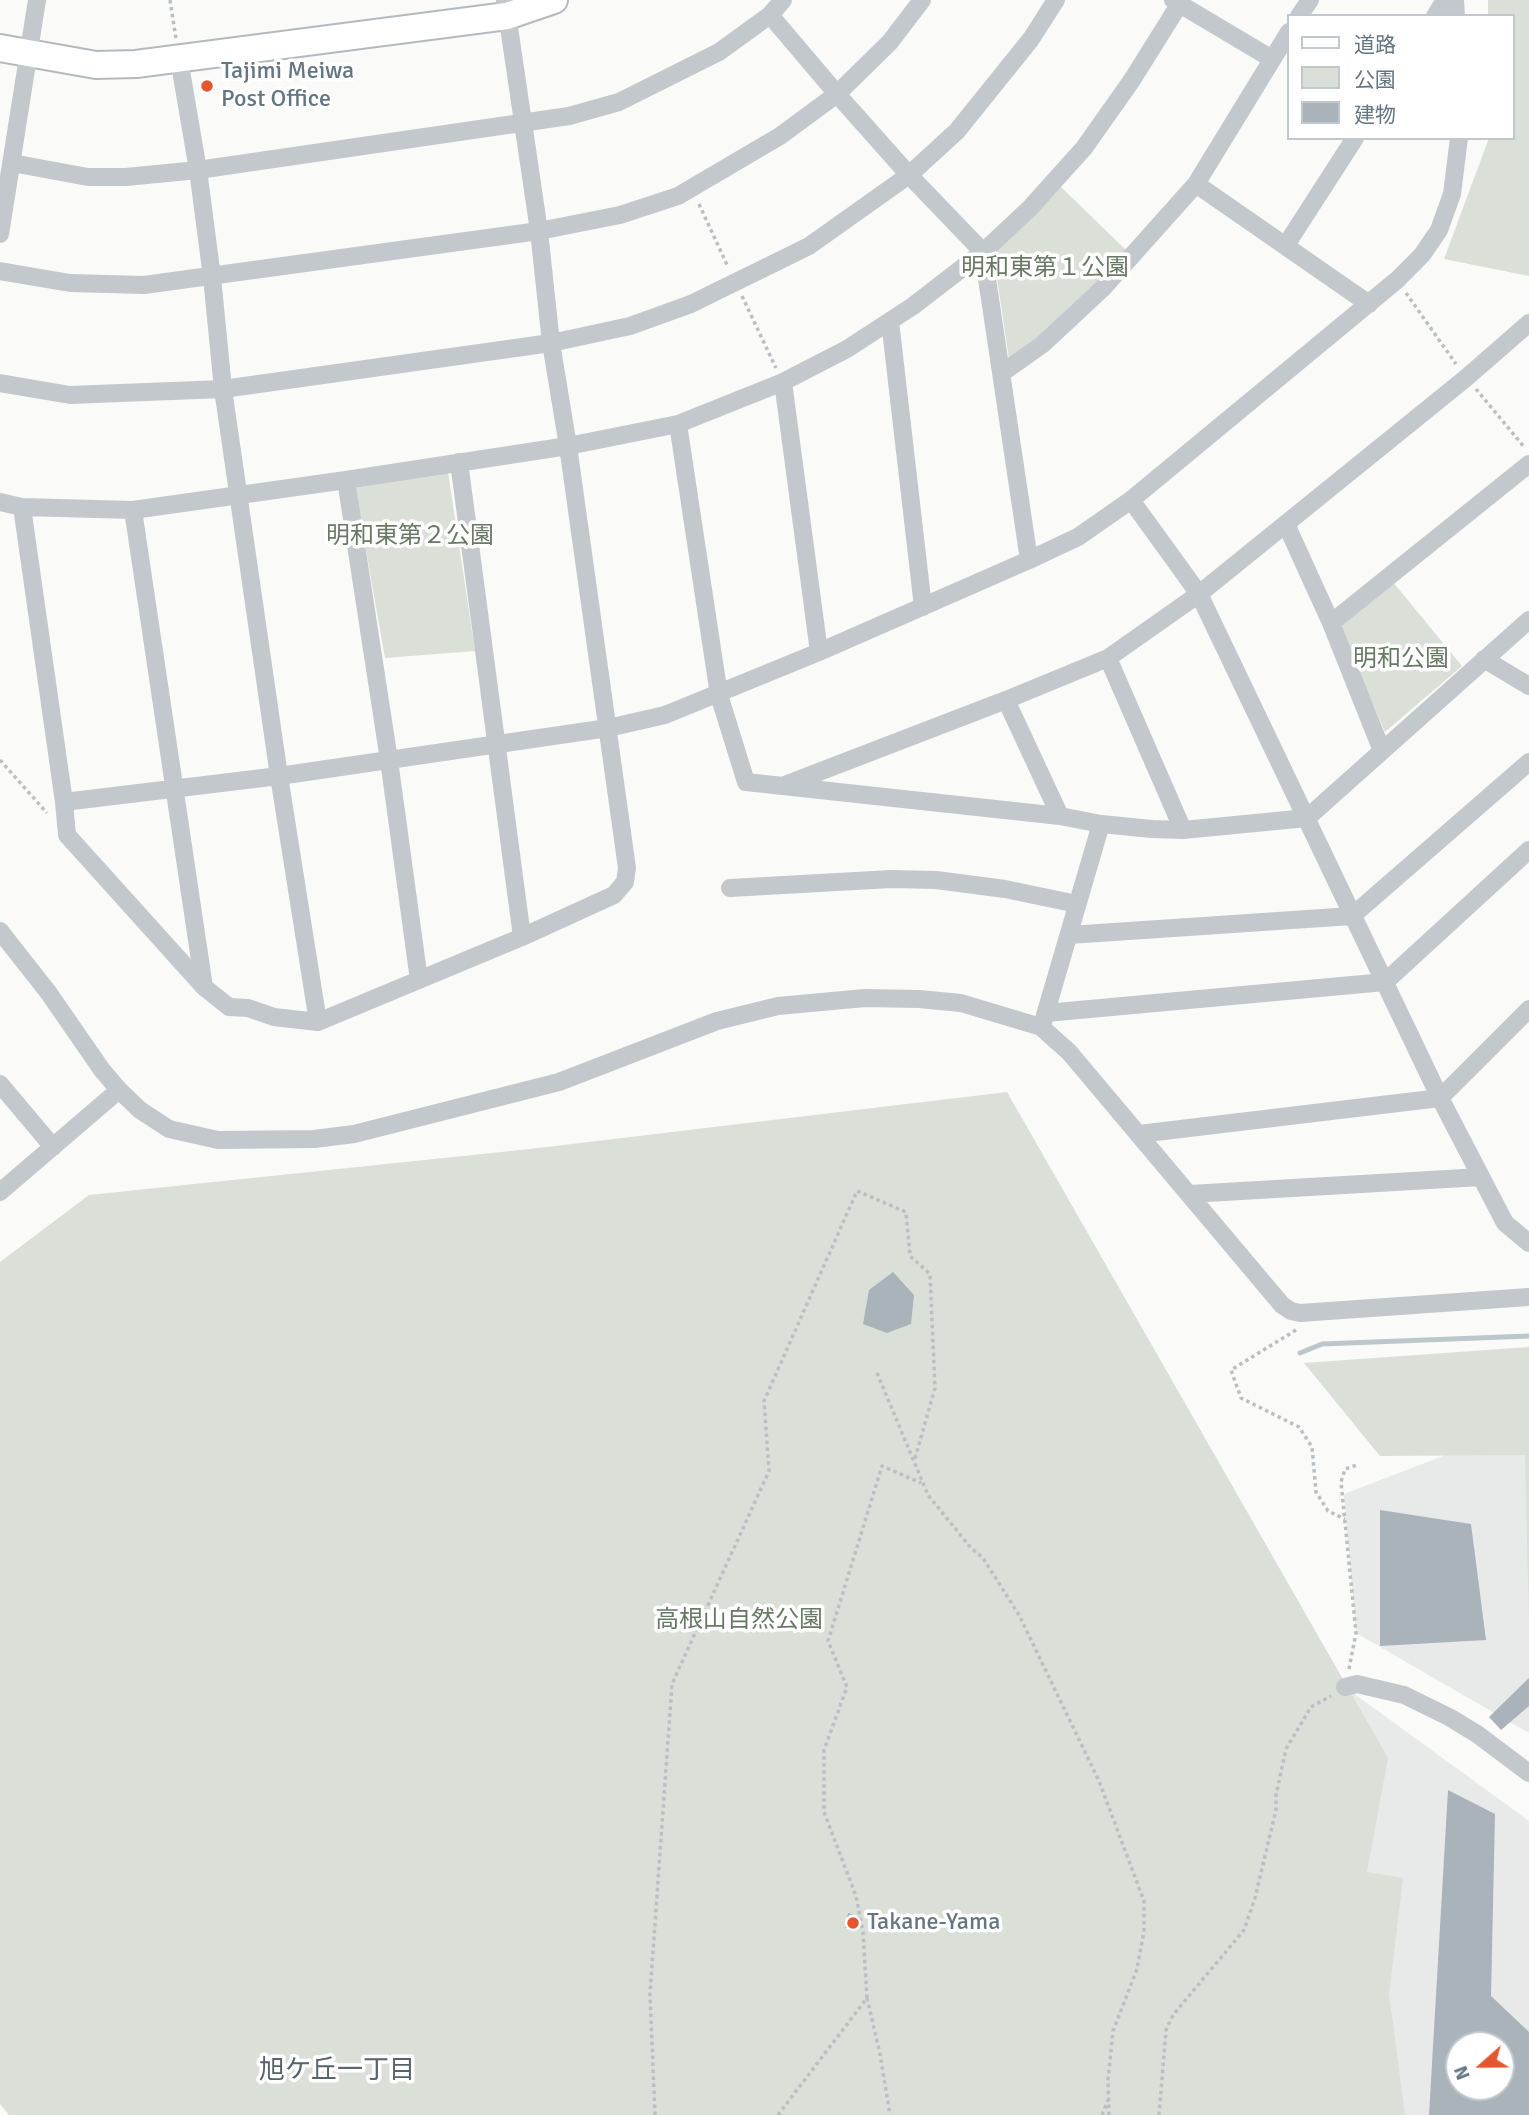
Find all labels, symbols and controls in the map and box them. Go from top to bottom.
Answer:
legend [1288,14,1515,140]
text: 道路 [1354,32,1396,58]
place label: Tajimi Meiwa Post Office [221,58,354,114]
text: 公園 [1354,67,1396,93]
marker: Tajimi Meiwa Post Office [199,78,215,94]
text: 建物 [1354,102,1396,128]
park label: 明和東第１公園 [961,255,1129,283]
park label: 明和東第２公園 [326,523,494,551]
park label: 明和公園 [1353,646,1449,674]
park label: 高根山自然公園 [655,1607,823,1635]
place label: Takane-Yama [867,1909,1000,1937]
marker: Takane-Yama [845,1915,861,1931]
north arrow [1445,2031,1515,2101]
district label: 旭ケ丘一丁目 [259,2055,415,2087]
text: N [1449,2062,1476,2083]

